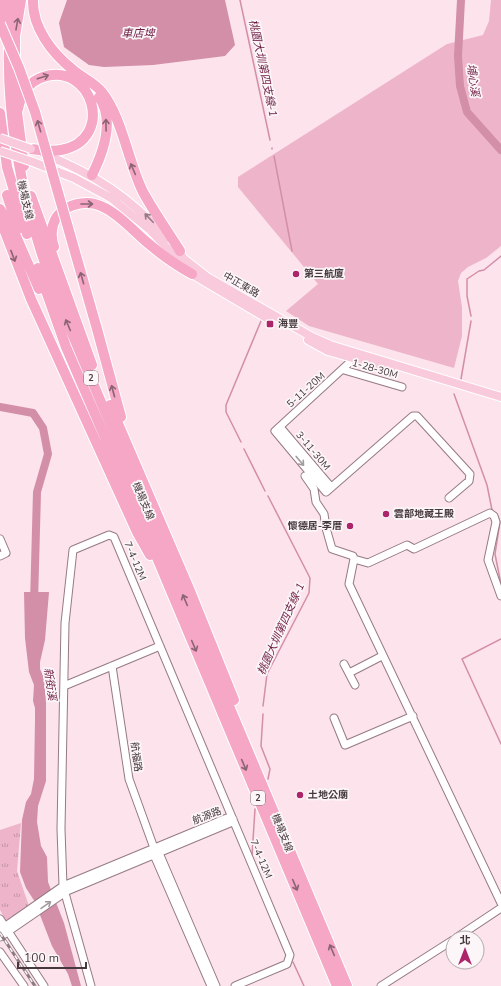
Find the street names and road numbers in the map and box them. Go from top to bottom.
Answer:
street label: 機場支線 [14,179,36,221]
street label: 中正東路 [220,269,262,301]
street label: 1-28-30M [350,356,400,382]
street label: 5-11-20M [284,369,328,411]
road number: 2 [84,371,98,385]
street label: 3-11-30M [293,428,333,474]
street label: 機場支線 [129,480,157,522]
street label: 7-4-12M [121,539,149,583]
street label: 航福路 [127,741,145,773]
road number: 2 [251,791,265,805]
street label: 航源路 [190,804,224,828]
street label: 機場支線 [268,812,296,854]
street label: 7-4-12M [247,837,275,881]

